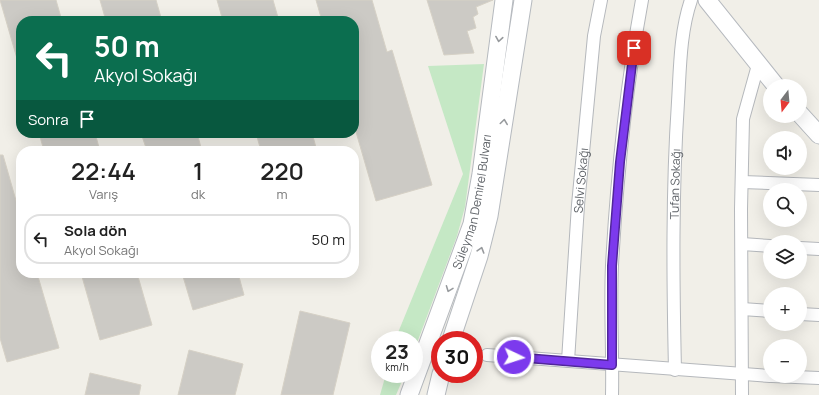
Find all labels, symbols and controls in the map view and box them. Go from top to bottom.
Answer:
text: 50 m [94,27,160,65]
pin [617,31,651,65]
icon: left [28,32,80,84]
one-way arrow [495,35,503,42]
icon: arrive [623,37,645,59]
text: Akyol Sokağı [94,63,197,87]
north arrow [763,79,807,123]
map controls [763,79,807,383]
icon: arrive [76,108,98,130]
text: Sonra [28,109,68,130]
one-way arrow [499,119,508,125]
button: sound [763,131,807,175]
street label: Süleyman Demirel Bulvarı [448,133,495,271]
street label: Selvi Sokağı [569,147,592,214]
street label: Tufan Sokağı [665,148,684,220]
text: 22:44 [71,154,136,187]
text: 1 [193,154,203,187]
text: 220 [260,154,304,187]
button: search [763,183,807,227]
text: Varış [89,185,118,203]
text: dk [191,185,205,203]
text: m [277,185,288,203]
text: Sola dön [64,220,127,241]
icon: left [30,228,52,250]
text: 50 m [311,229,345,250]
button: layers [763,235,807,279]
text: Akyol Sokağı [64,241,139,259]
one-way arrow [476,247,485,254]
one-way arrow [446,285,454,292]
button: + [763,287,807,331]
speed limit sign: 30 [431,331,483,383]
position arrow [493,336,535,378]
text: 23 [385,338,409,365]
button: − [763,339,807,383]
text: km/h [385,360,409,374]

